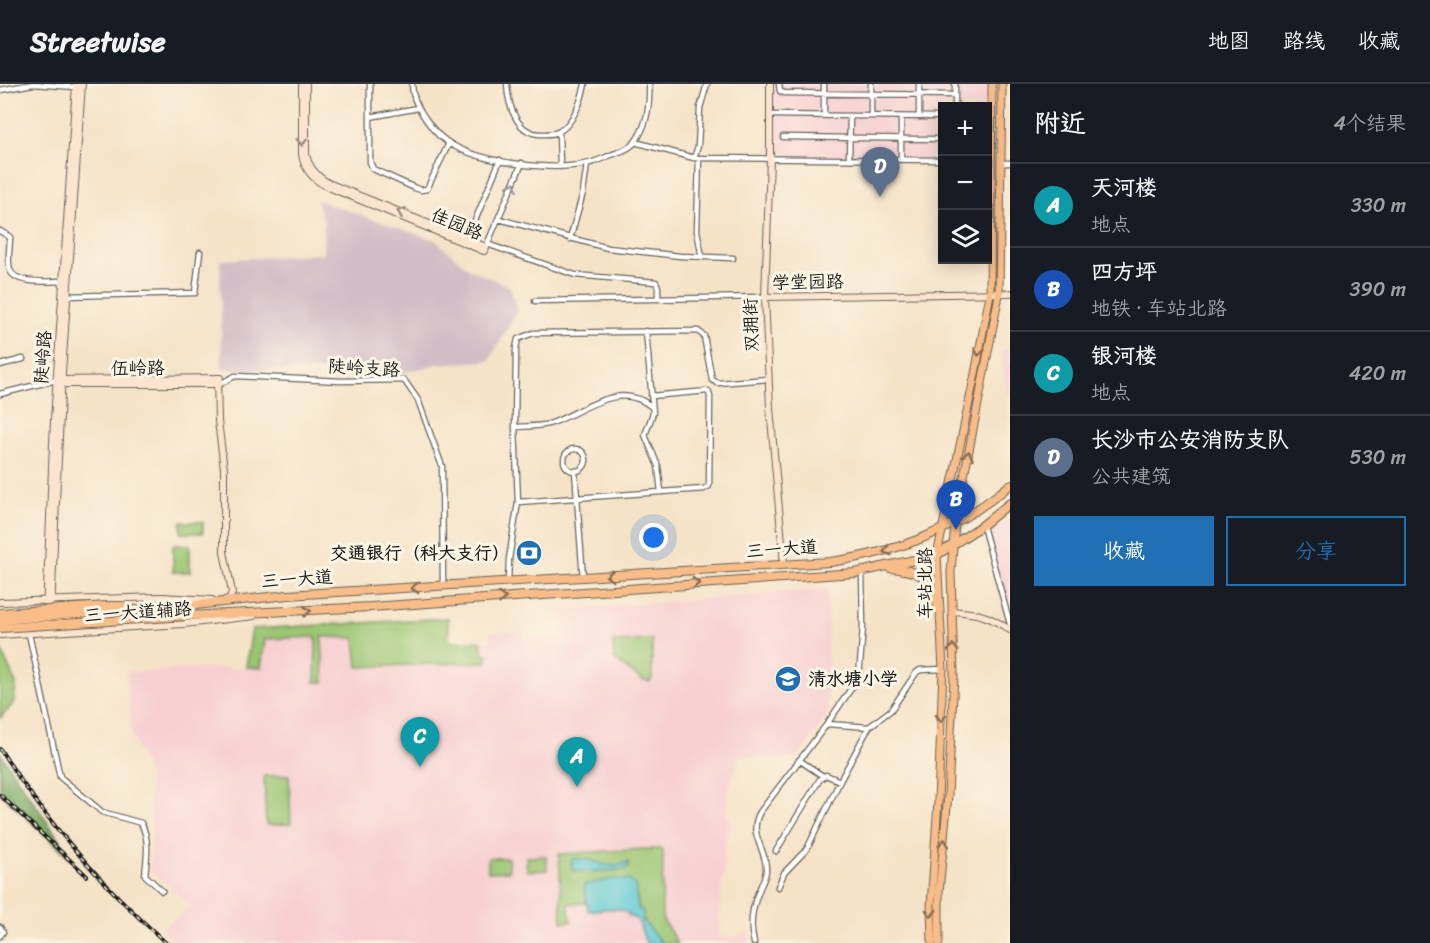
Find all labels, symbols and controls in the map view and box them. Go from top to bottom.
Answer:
text: Streetwise [30,17,166,66]
text: 地图 [1208,22,1250,60]
text: 路线 [1283,22,1325,60]
text: 收藏 [1358,22,1400,60]
text: 附近 [1034,100,1086,146]
map controls [938,102,992,264]
button: + [938,102,992,156]
text: 4个结果 [1334,106,1406,141]
one-way arrow [296,138,308,147]
pin: D [860,147,900,197]
button: − [938,156,992,210]
text: 天河楼 [1091,168,1157,207]
one-way arrow [506,181,518,192]
text: A [1047,188,1060,223]
text: 330 m [1351,188,1406,223]
street label: 佳园路 [426,199,488,249]
one-way arrow [397,207,408,219]
text: 地点 [1091,207,1131,242]
button: layers [938,210,992,264]
text: 四方坪 [1091,252,1157,291]
street label: 学堂园路 [772,265,844,299]
text: B [1047,272,1060,307]
text: 390 m [1350,272,1406,307]
text: 地铁 · 车站北路 [1091,291,1227,326]
street label: 双拥街 [734,297,768,353]
street label: 陡岭路 [25,329,61,385]
text: 银河楼 [1091,336,1157,375]
one-way arrow [973,347,986,357]
street label: 陡岭支路 [327,350,401,386]
street label: 伍岭路 [111,352,165,384]
text: C [1047,356,1060,391]
text: 420 m [1349,356,1406,391]
text: 地点 [1091,375,1131,410]
text: 长沙市公安消防支队 [1091,420,1289,459]
text: D [1048,440,1059,475]
text: 530 m [1350,440,1406,475]
one-way arrow [961,450,974,460]
text: 公共建筑 [1091,459,1171,494]
pin: B [936,480,976,530]
button: 收藏 [1034,516,1214,586]
button: 分享 [1226,516,1406,586]
your location [639,523,668,552]
street label: 三一大道 [745,531,819,567]
place label: 交通银行（科大支行） [330,537,510,569]
bank icon: 交通银行（科大支行） [514,538,544,568]
one-way arrow [882,544,893,556]
street label: 车站北路 [909,547,941,619]
street label: 三一大道 [260,561,334,597]
one-way arrow [605,570,614,583]
one-way arrow [692,577,701,590]
one-way arrow [411,581,420,594]
one-way arrow [497,591,506,604]
street label: 三一大道辅路 [83,592,193,632]
one-way arrow [303,604,312,617]
one-way arrow [947,644,959,653]
place label: 清水塘小学 [808,663,898,695]
school or university icon: 清水塘小学 [773,664,803,694]
one-way arrow [935,713,948,722]
pin: C [400,718,440,767]
pin: A [558,738,596,787]
one-way arrow [937,838,950,847]
one-way arrow [925,908,937,917]

